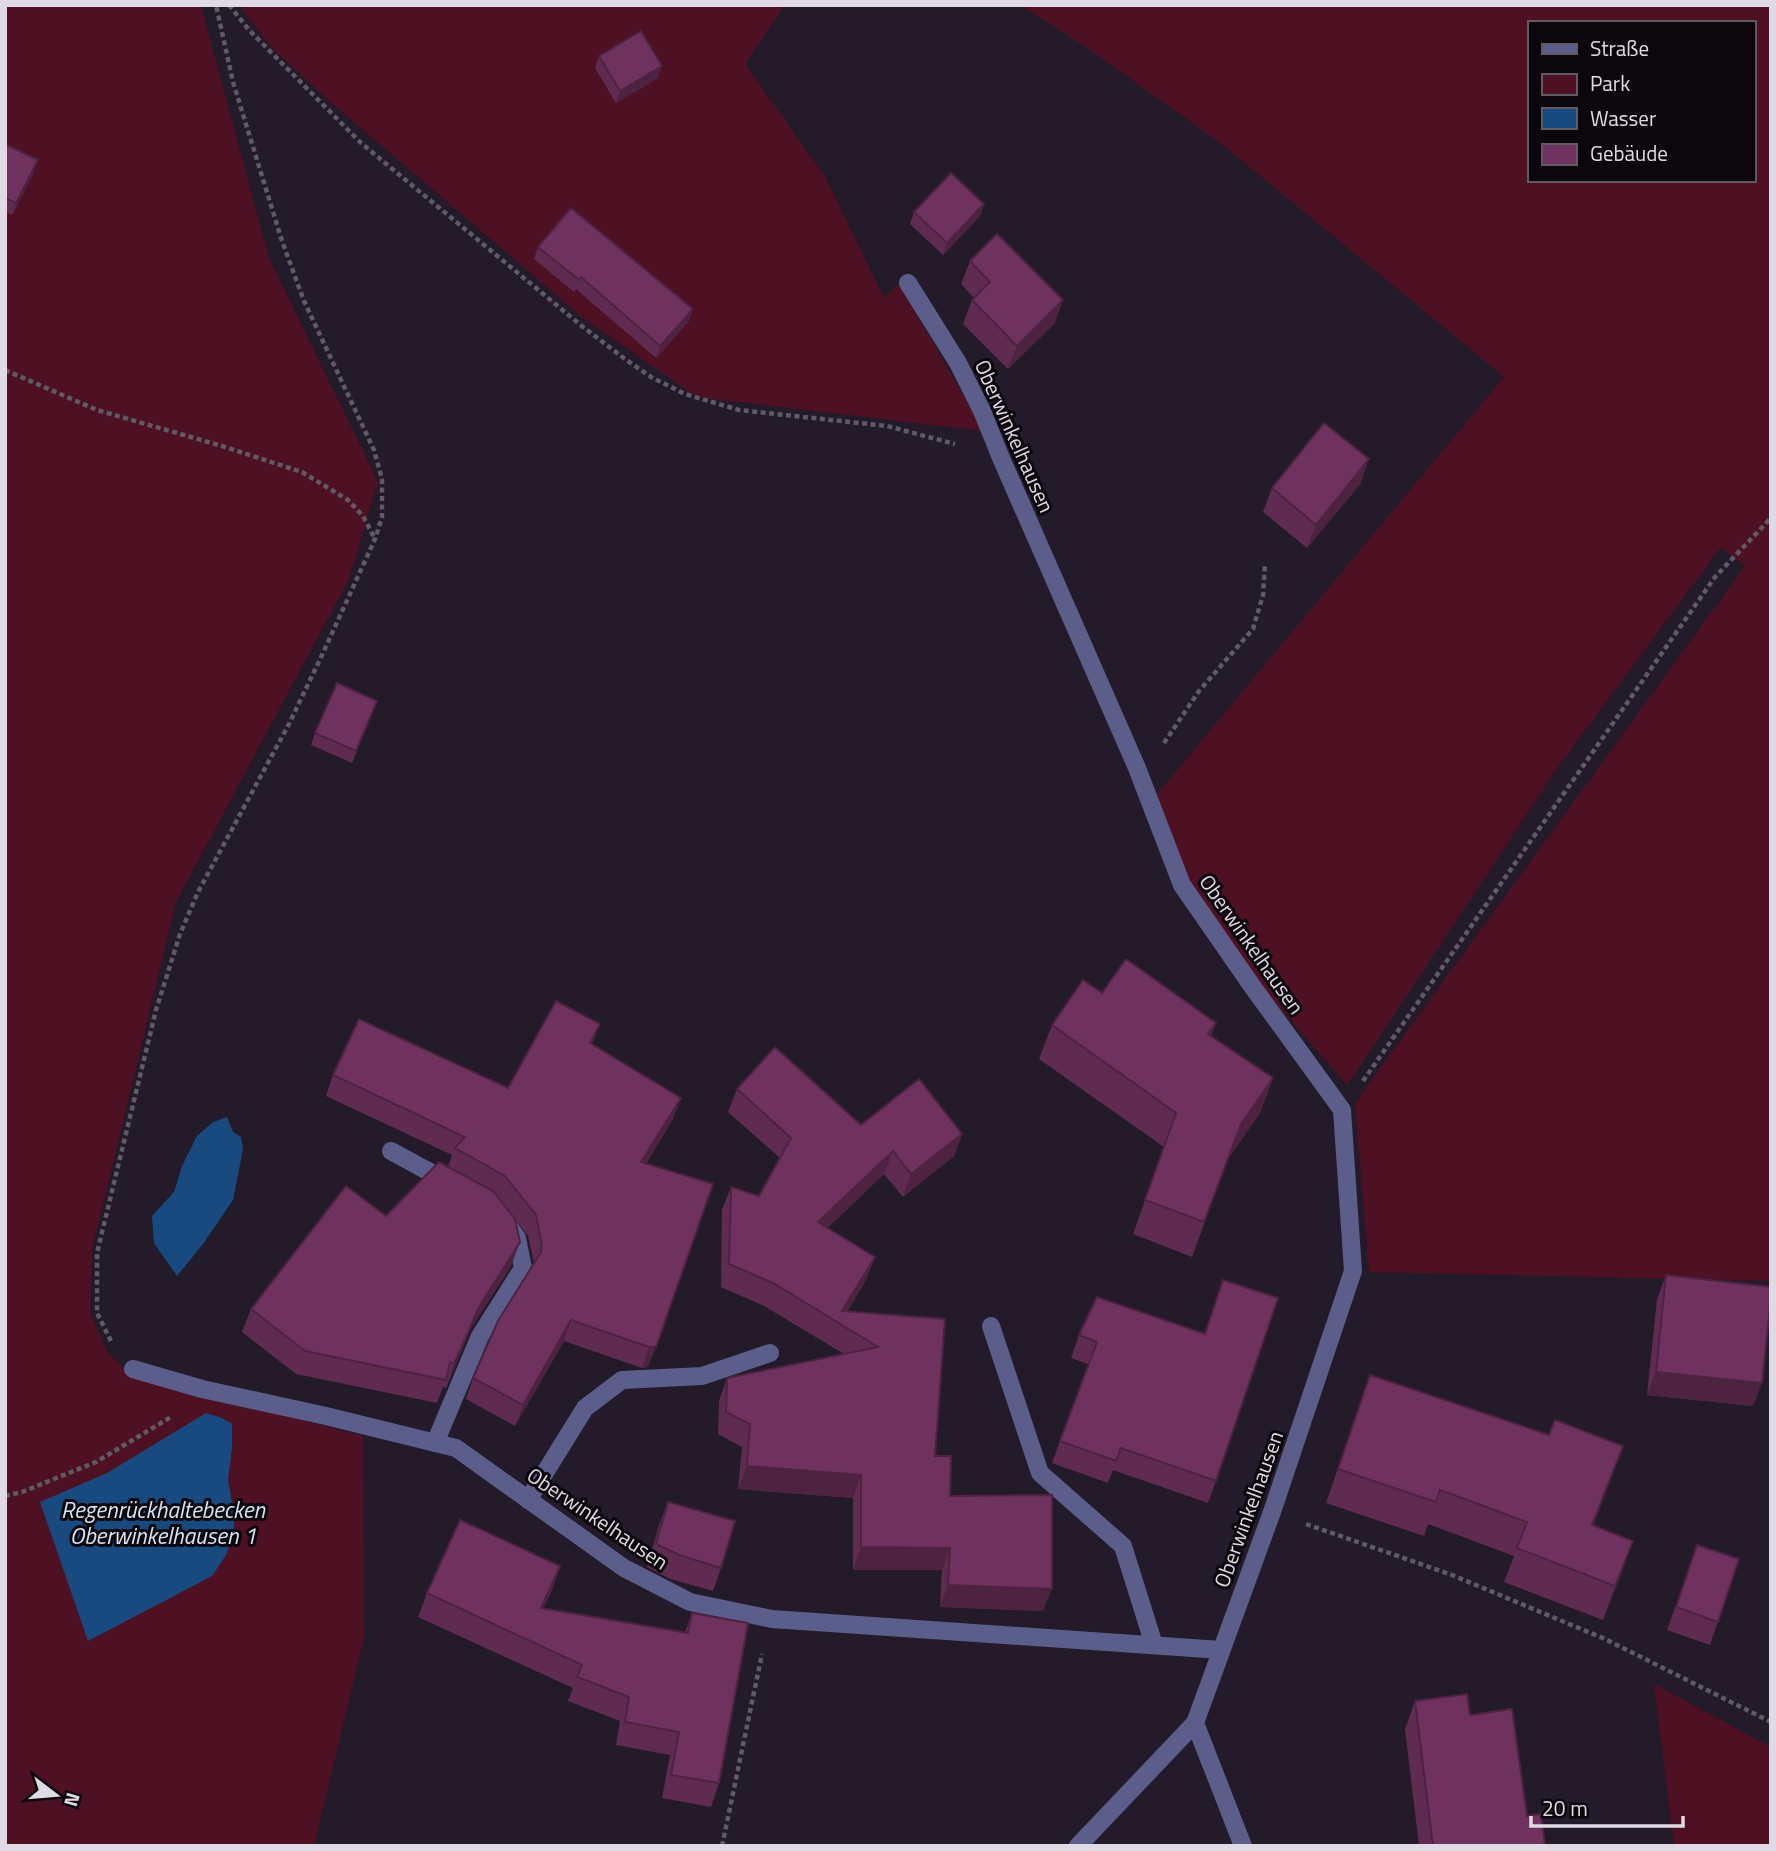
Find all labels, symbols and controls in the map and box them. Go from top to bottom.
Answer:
legend [1528,21,1755,182]
text: Straße [1590,32,1649,64]
text: Park [1590,67,1630,99]
text: Wasser [1590,102,1656,134]
text: Gebäude [1590,137,1668,169]
street label: Oberwinkelhausen [967,354,1063,518]
street label: Oberwinkelhausen [1192,867,1312,1021]
street label: Oberwinkelhausen [1205,1426,1291,1592]
street label: Oberwinkelhausen [521,1459,675,1577]
water label: Regenrückhaltebecken Oberwinkelhausen 1 [61,1492,265,1553]
north arrow [21,1760,91,1830]
scale bar [1531,1784,1683,1828]
text: N [57,1789,89,1810]
text: 20 m [1542,1792,1588,1824]

